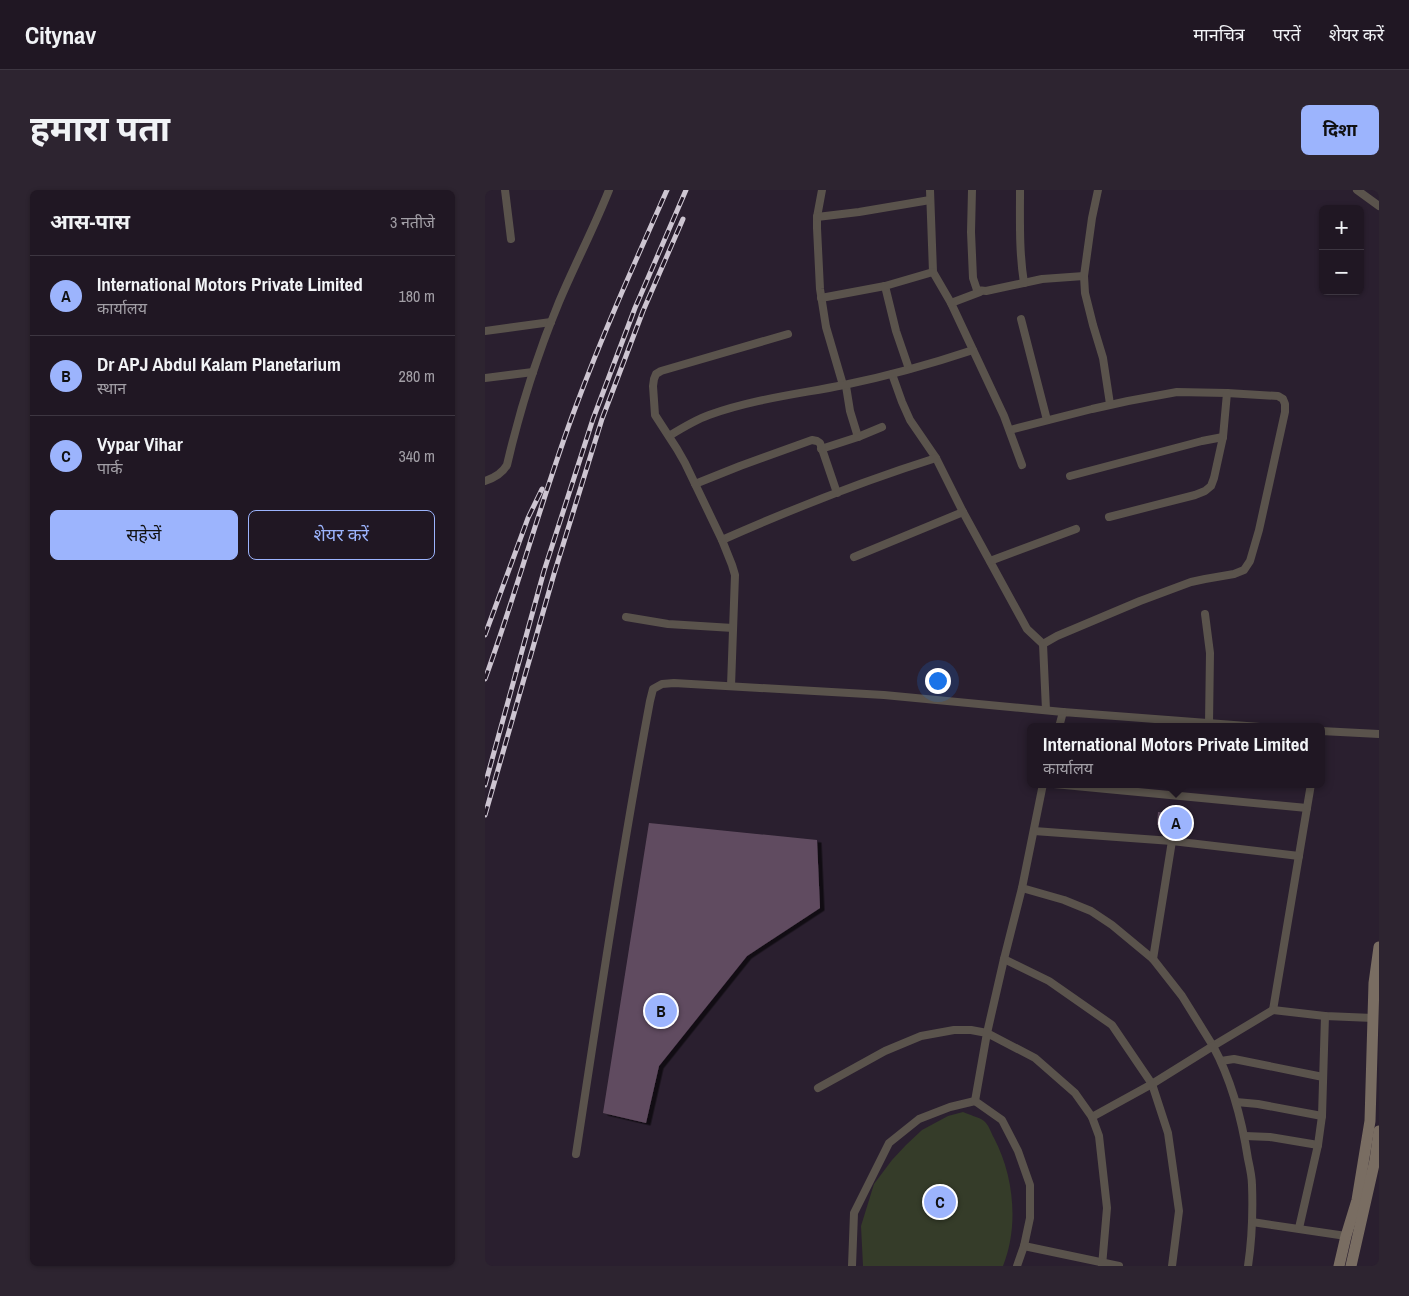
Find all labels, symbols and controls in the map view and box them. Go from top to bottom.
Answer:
text: Citynav [25,19,96,51]
text: मानचित्र [1193,22,1245,47]
text: परतें [1273,22,1301,47]
text: शेयर करें [1329,22,1384,47]
text: हमारा पता [30,105,170,152]
button: दिशा [1301,105,1379,155]
map controls [1319,205,1364,295]
button: + [1319,205,1364,250]
text: आस-पास [50,207,130,236]
text: 3 नतीजे [390,211,435,233]
button: − [1319,250,1364,295]
text: International Motors Private Limited [97,271,363,297]
text: A [61,285,71,307]
text: 180 m [399,285,435,307]
text: कार्यालय [97,297,147,319]
text: Dr APJ Abdul Kalam Planetarium [97,351,341,377]
text: B [61,365,71,387]
text: 280 m [399,365,435,387]
text: स्थान [97,377,126,399]
text: Vypar Vihar [97,431,183,457]
text: C [61,445,71,467]
text: 340 m [399,445,435,467]
text: पार्क [97,457,123,479]
button: सहेजें [50,510,238,560]
button: शेयर करें [248,510,435,560]
your location [925,668,951,694]
popup [1027,723,1325,788]
text: International Motors Private Limited [1043,731,1309,757]
text: कार्यालय [1043,757,1093,779]
pin: A [1160,804,1192,842]
pin: B [645,992,677,1030]
pin: C [924,1183,956,1221]

